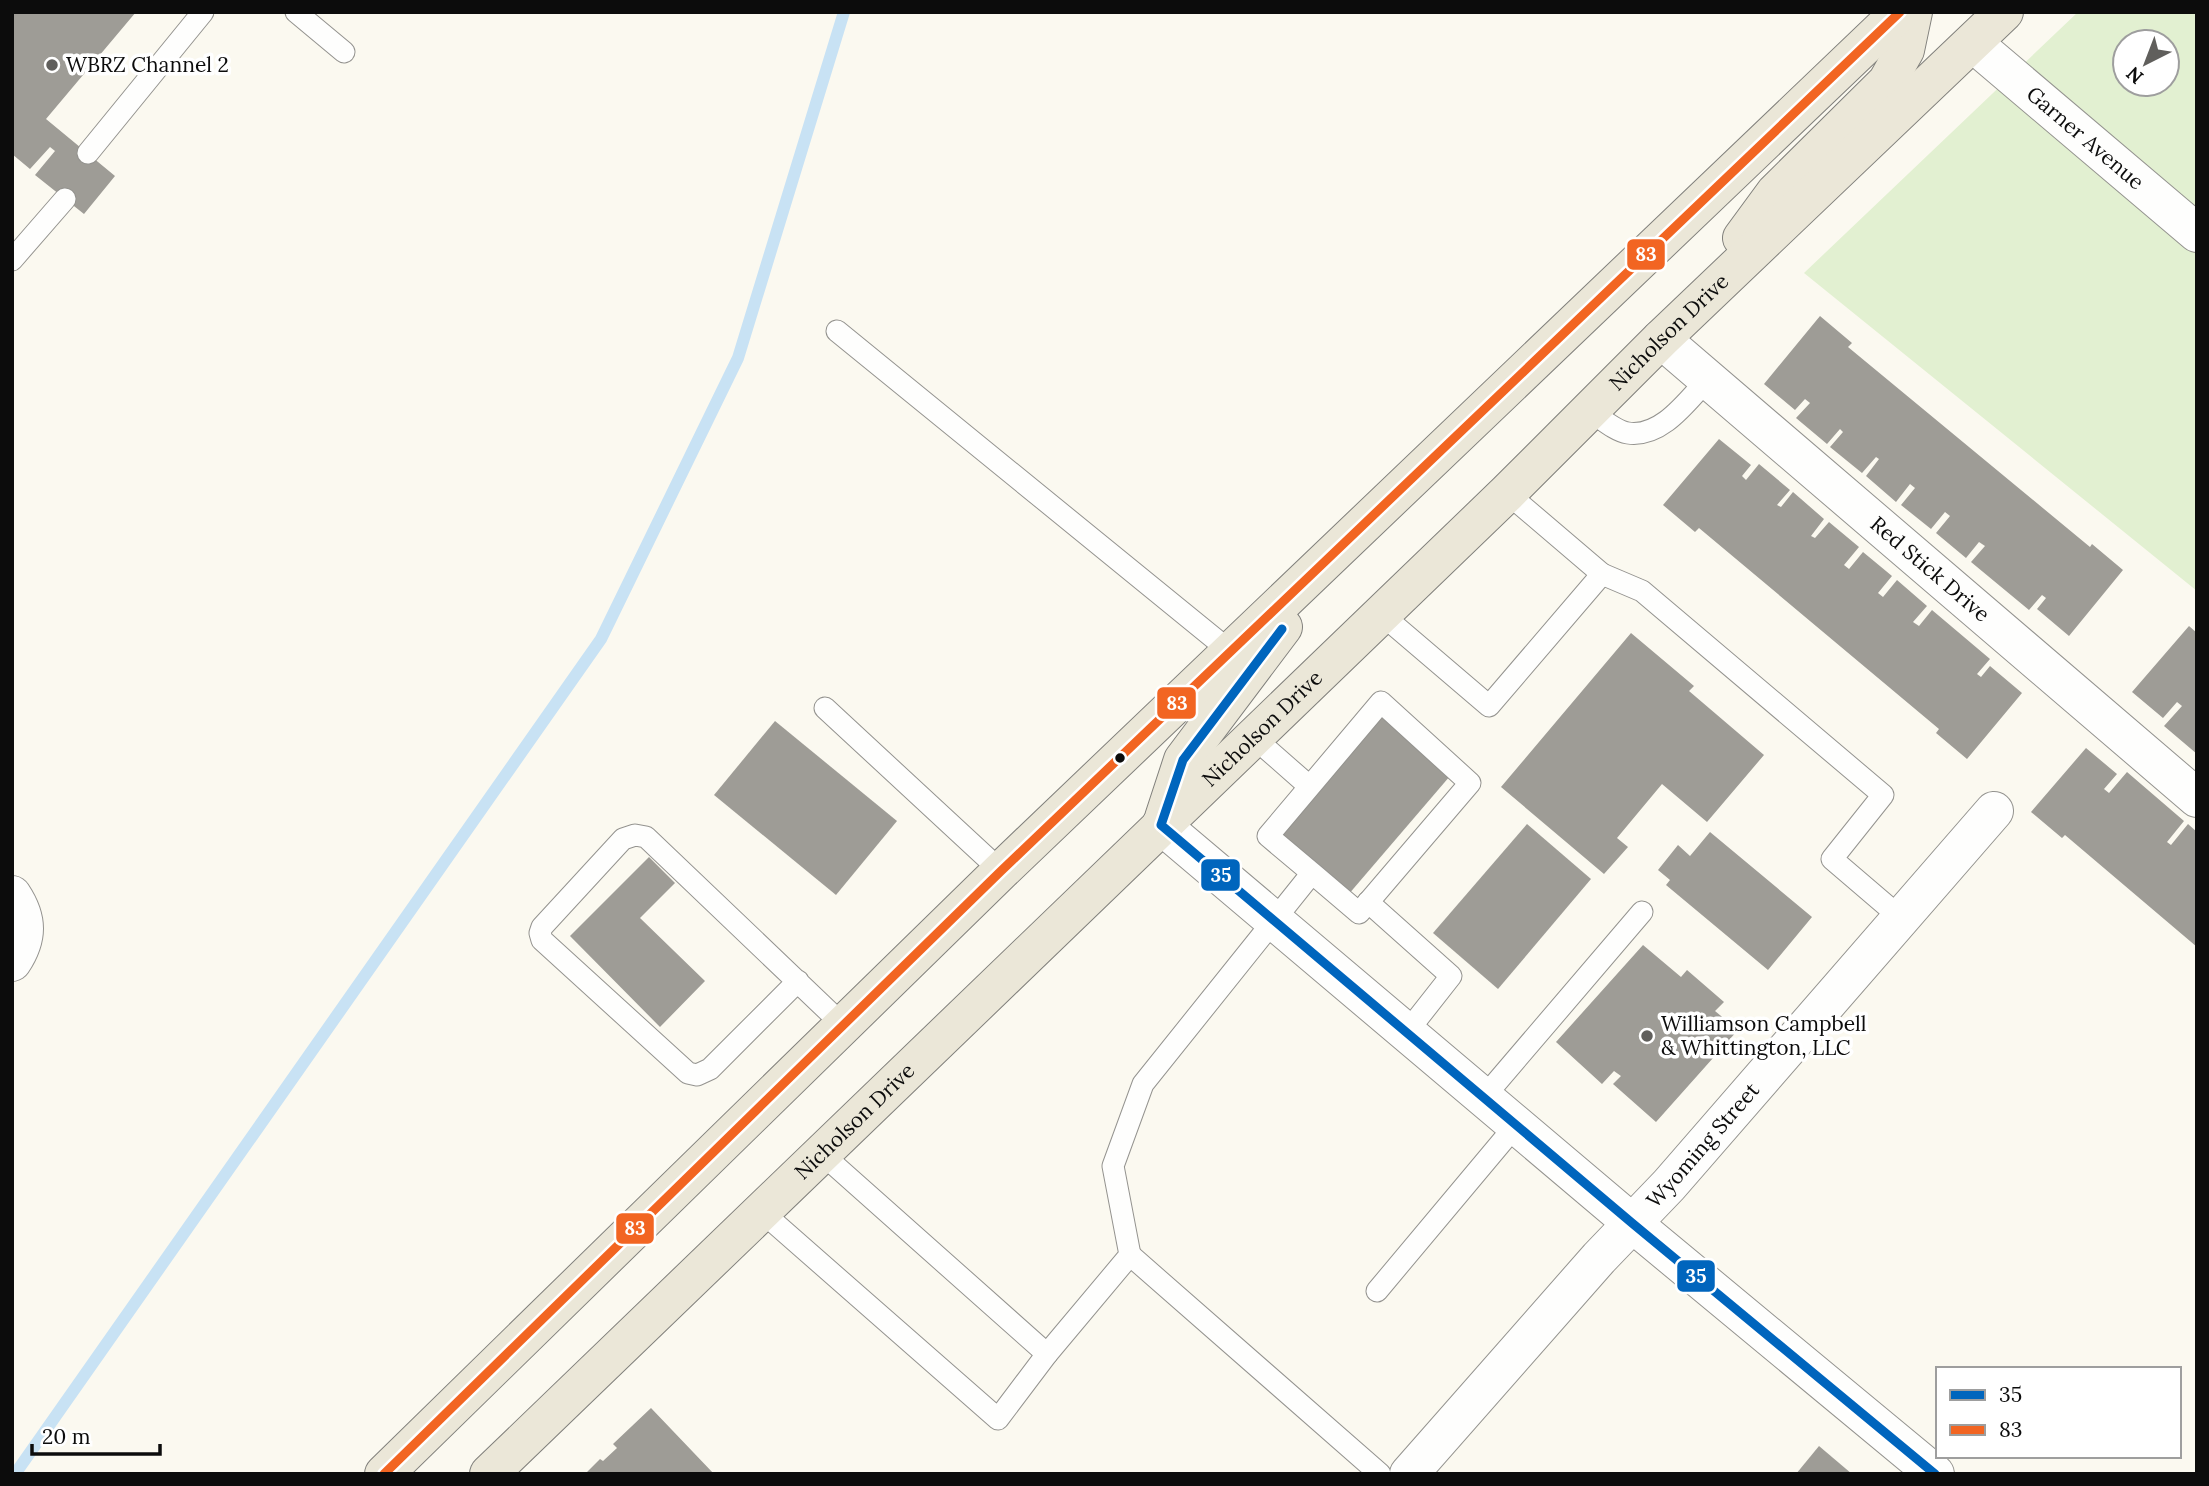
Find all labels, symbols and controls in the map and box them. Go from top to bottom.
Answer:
north arrow [2111,28,2181,98]
place label: WBRZ Channel 2 [66,51,229,78]
marker: WBRZ Channel 2 [44,57,60,73]
text: N [2121,62,2148,89]
street label: Garner Avenue [2021,80,2150,195]
line badge: 83 [1626,238,1666,271]
text: 83 [1635,242,1657,266]
street label: Nicholson Drive [1603,268,1734,396]
street label: Red Stick Drive [1865,510,1996,628]
street label: Nicholson Drive [1196,664,1328,792]
line badge: 83 [1156,686,1197,720]
text: 83 [1166,691,1188,715]
unlabelled marker [1113,751,1127,765]
line badge: 35 [1200,858,1241,892]
text: 35 [1211,863,1231,887]
place label: Williamson Campbell & Whittington, LLC [1661,1010,1867,1061]
marker: Williamson Campbell & Whittington, LLC [1639,1028,1655,1044]
street label: Nicholson Drive [789,1057,920,1185]
street label: Wyoming Street [1640,1076,1765,1213]
line badge: 83 [615,1212,655,1245]
text: 83 [624,1216,646,1240]
line badge: 35 [1676,1259,1716,1293]
text: 35 [1686,1264,1706,1288]
legend [1936,1367,2181,1458]
text: 35 [1999,1381,2022,1408]
scale bar [32,1412,159,1456]
text: 83 [1999,1416,2023,1443]
text: 20 m [42,1423,91,1450]

